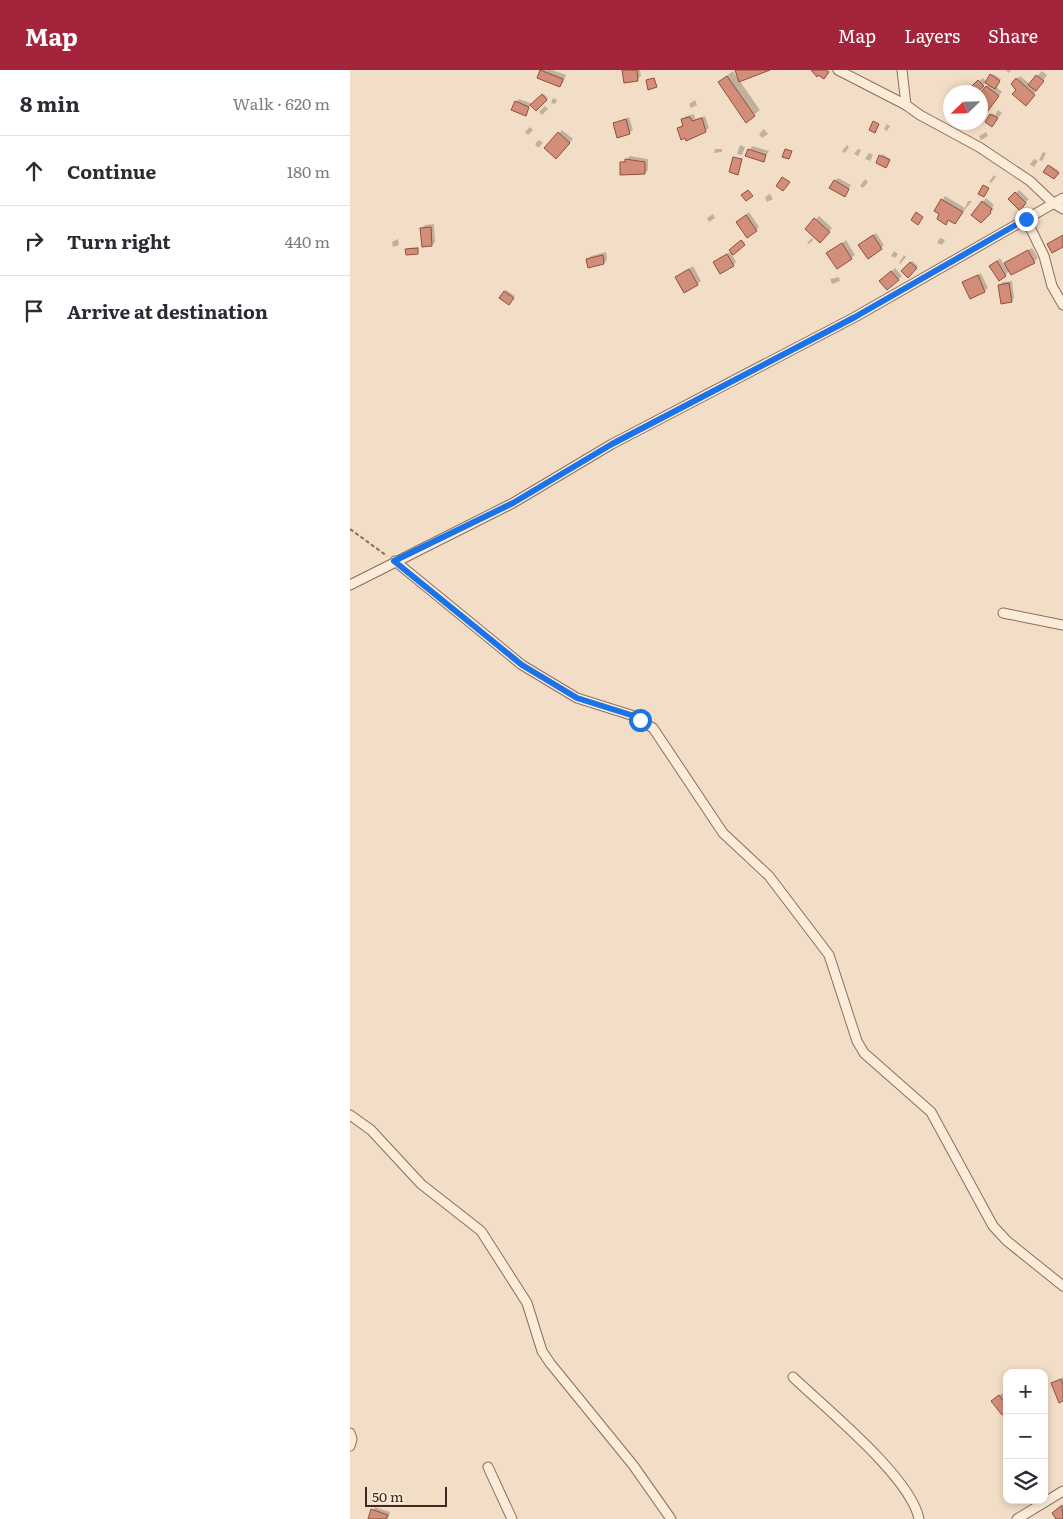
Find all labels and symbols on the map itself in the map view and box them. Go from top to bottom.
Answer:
north arrow [943,85,988,130]
route end [1015,208,1038,231]
route start [629,709,652,732]
scale bar [365,1484,448,1507]

